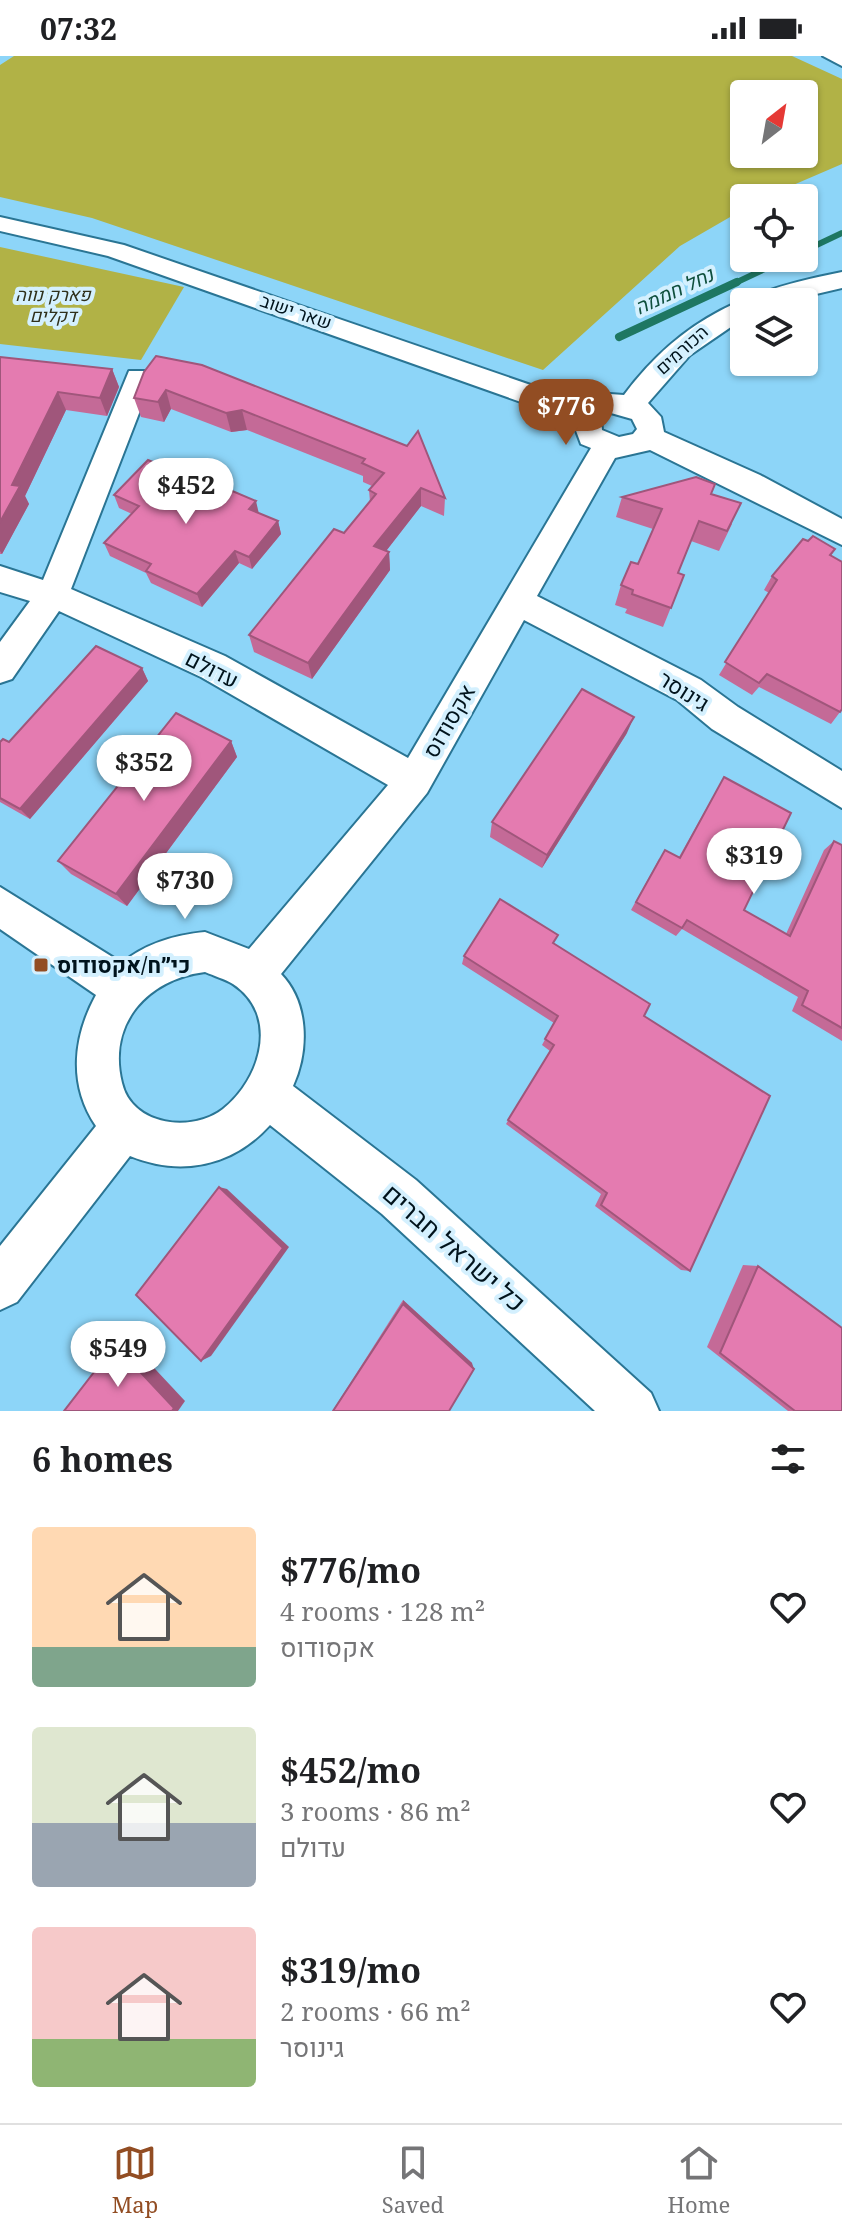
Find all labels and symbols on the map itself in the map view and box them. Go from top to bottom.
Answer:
north arrow [730,80,818,168]
water label: נחל חממה [630,260,719,321]
park label: פארק נווה דקלים [15,282,92,327]
street label: שאר ישוב [257,288,335,334]
street label: הכורמים [650,319,713,379]
pin: $776 [519,379,613,447]
pin: $452 [139,458,233,526]
street label: עדולם [181,642,244,694]
street label: גינוסר [654,663,716,717]
street label: אקסודוס [415,678,481,763]
pin: $352 [97,735,191,803]
pin: $319 [707,828,801,896]
pin: $730 [138,853,232,921]
place label: כי״ח/אקסודוס [57,949,190,979]
marker: כי״ח/אקסודוס [32,956,50,974]
street label: כל ישראל חברים [375,1175,534,1319]
pin: $549 [71,1321,165,1389]

